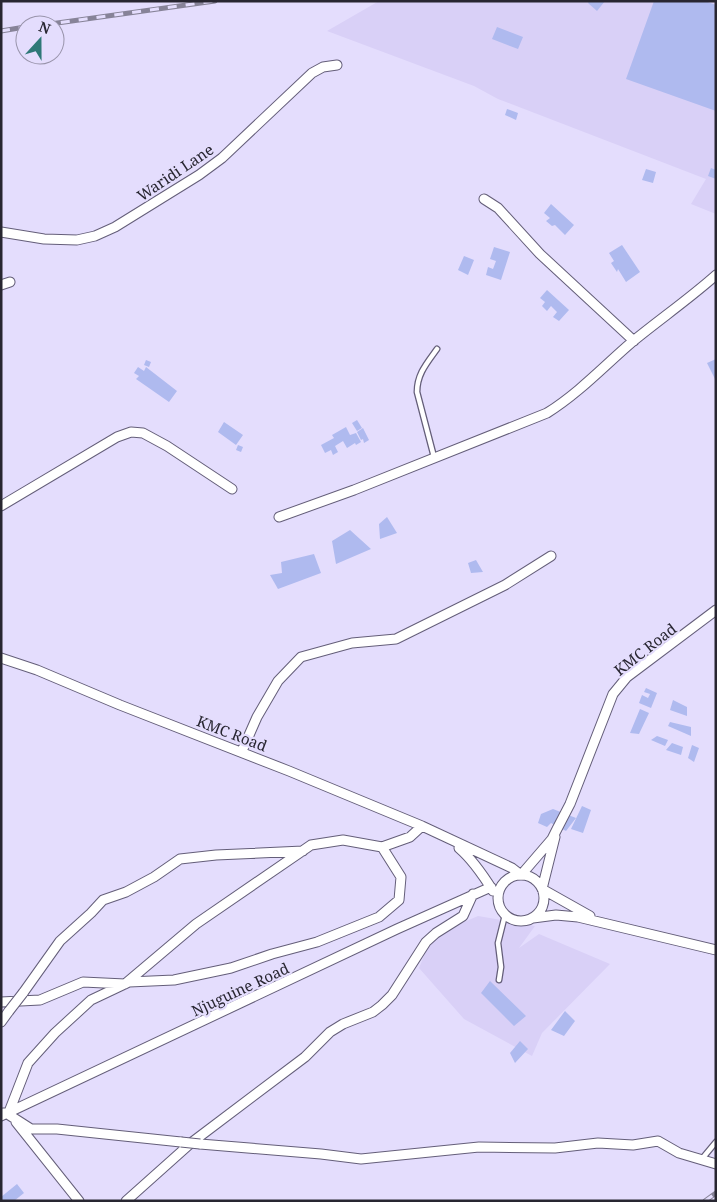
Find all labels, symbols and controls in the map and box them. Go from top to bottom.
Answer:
north arrow [15,15,65,65]
text: N [36,17,53,38]
street label: Waridi Lane [133,139,217,205]
street label: KMC Road [610,618,680,680]
street label: KMC Road [194,710,270,756]
street label: Njuguine Road [188,958,292,1020]

